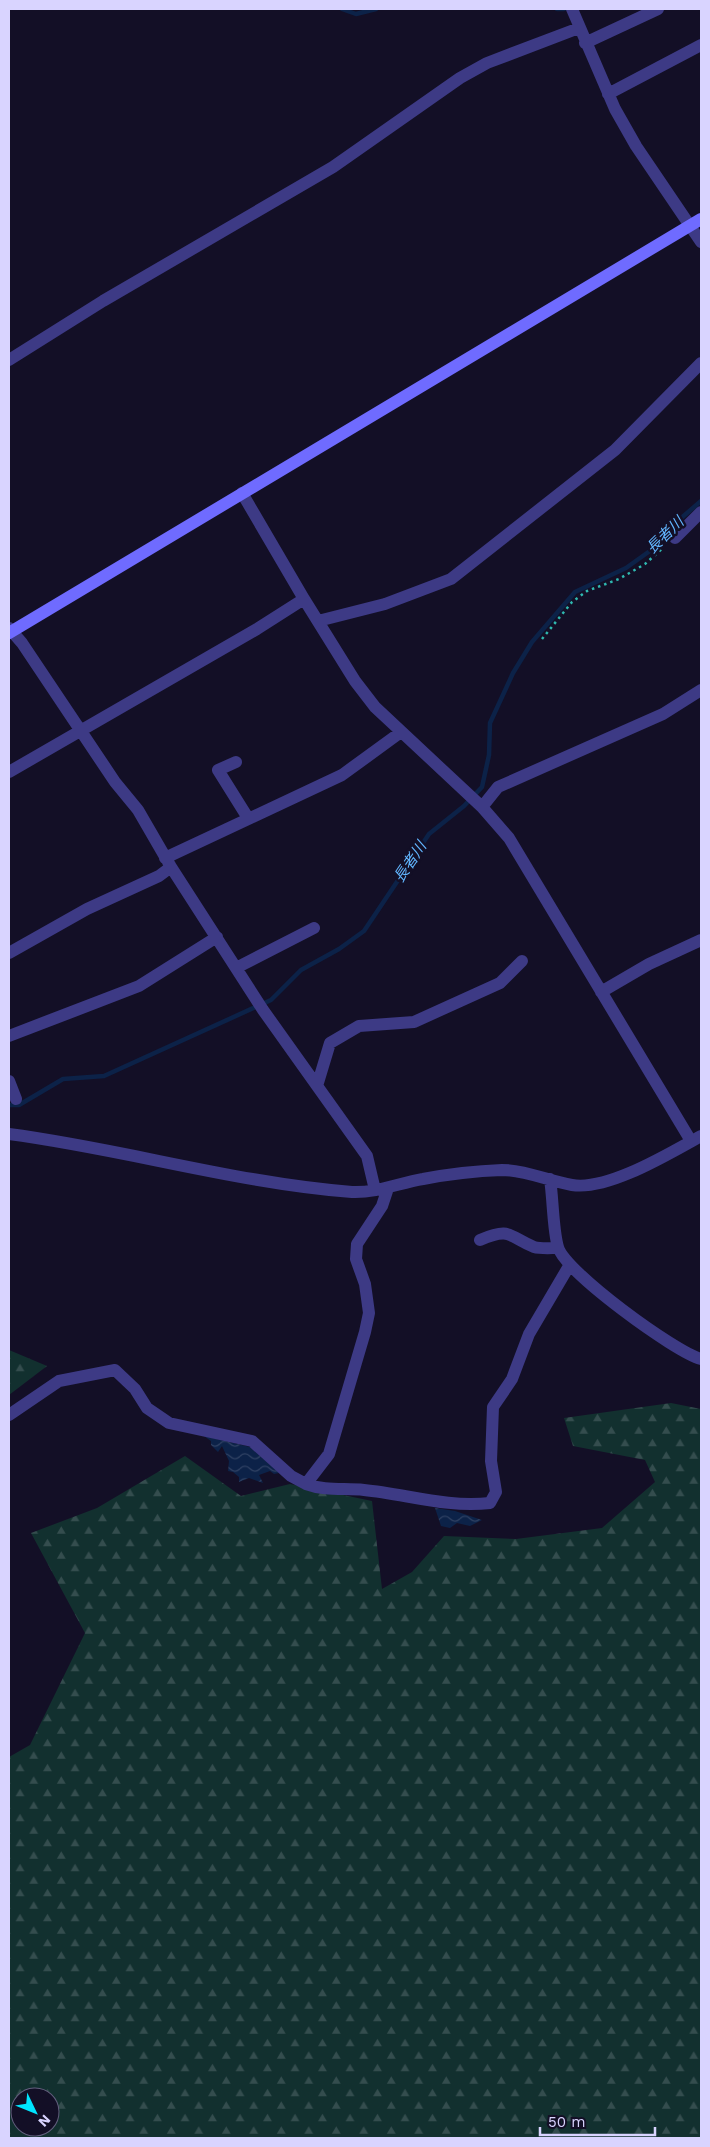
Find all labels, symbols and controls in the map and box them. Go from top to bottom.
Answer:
water label: 長者川 [643,512,689,557]
water label: 長者川 [390,837,431,886]
north arrow [10,2087,60,2137]
scale bar [540,2104,655,2136]
text: N [35,2112,54,2130]
text: 50 m [548,2113,585,2131]

